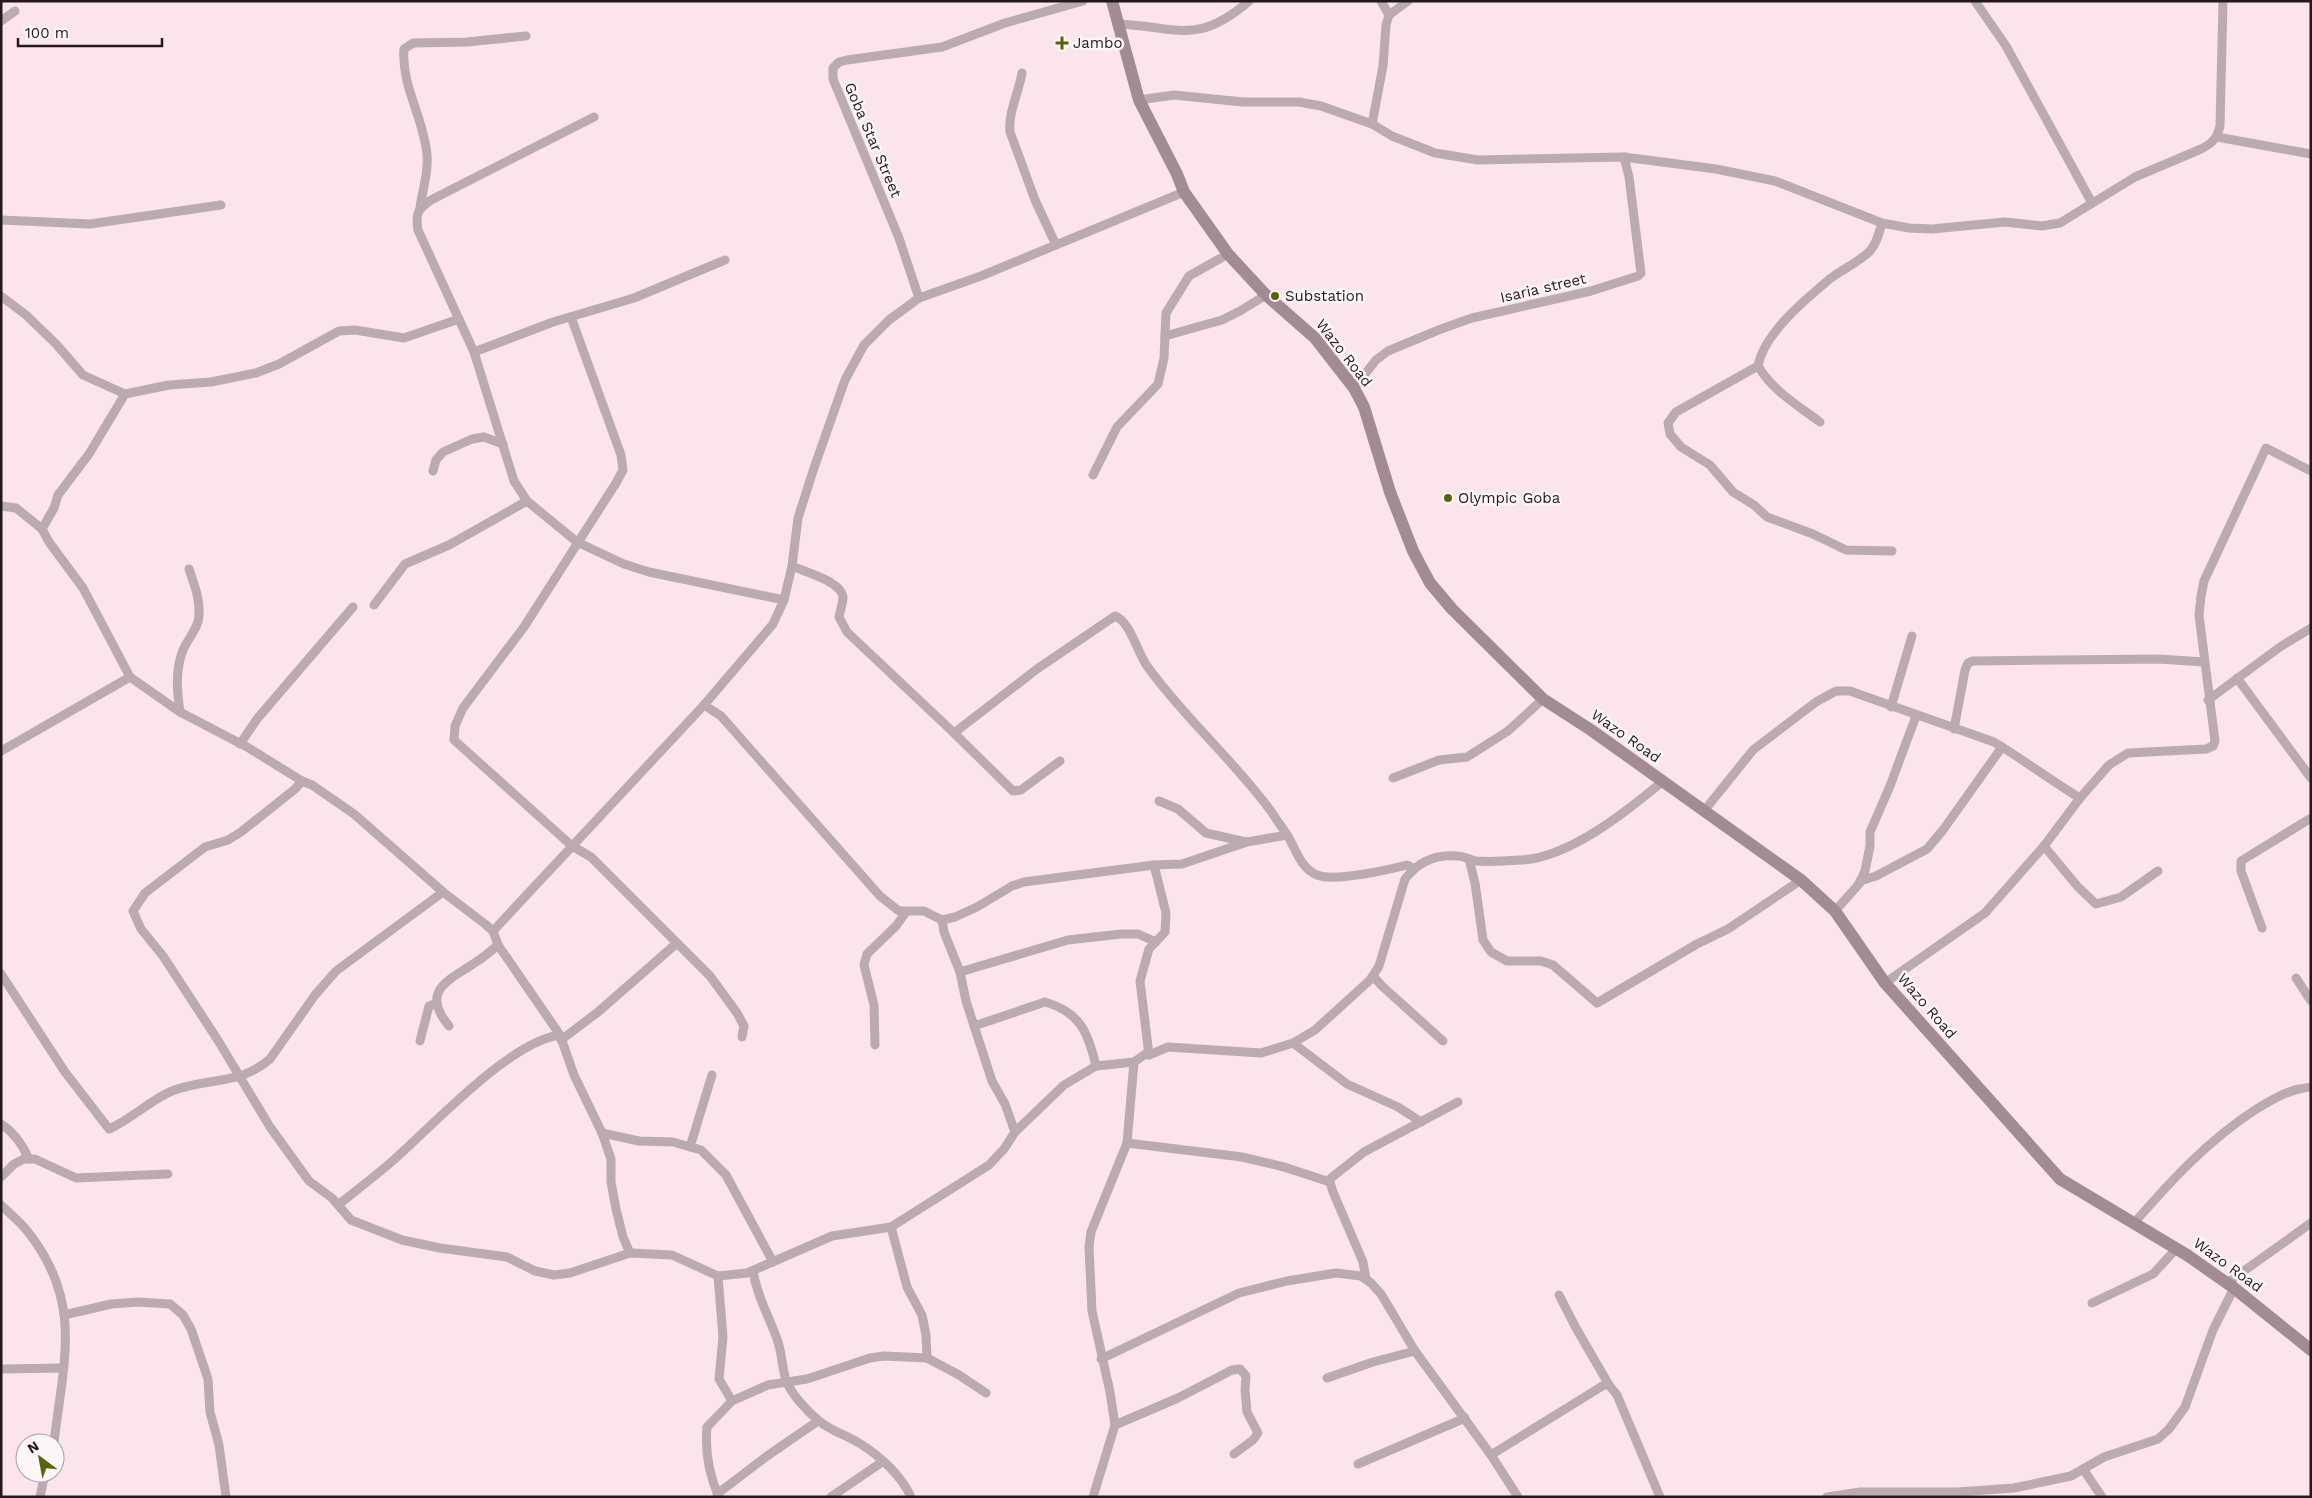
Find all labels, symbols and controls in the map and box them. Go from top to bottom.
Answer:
scale bar [18,15,161,47]
text: 100 m [25,24,69,42]
place label: Jambo [1073,34,1122,52]
marker: Jambo [1055,36,1069,50]
street label: Goba Star Street [841,80,906,201]
street label: Isaria street [1498,269,1588,307]
place label: Substation [1285,287,1364,305]
marker: Substation [1269,290,1281,302]
street label: Wazo Road [1312,316,1376,390]
place label: Olympic Goba [1458,489,1561,507]
marker: Olympic Goba [1442,492,1454,504]
street label: Wazo Road [1588,705,1664,767]
street label: Wazo Road [1894,970,1960,1042]
street label: Wazo Road [2190,1234,2266,1296]
north arrow [15,1433,65,1483]
text: N [24,1437,42,1457]

